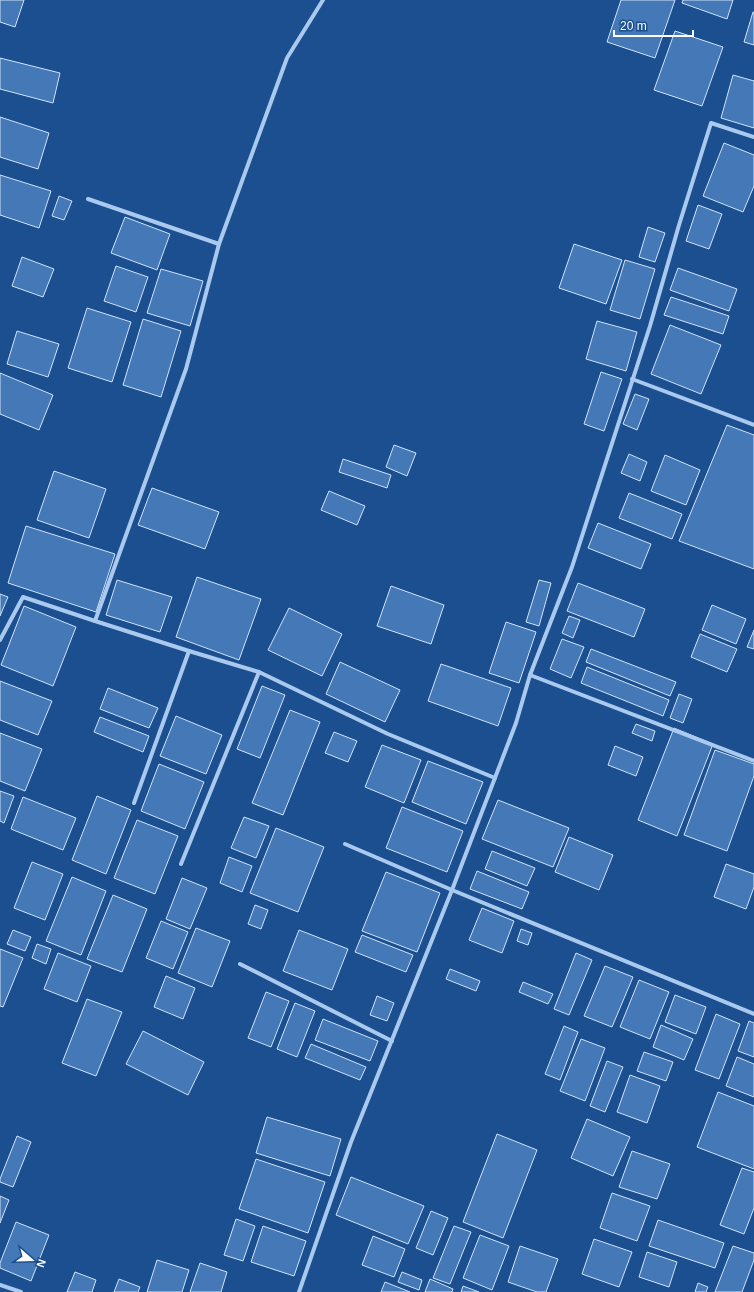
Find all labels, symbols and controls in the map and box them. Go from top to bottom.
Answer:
scale bar [614,12,693,38]
text: 20 m [620,19,647,33]
north arrow [12,1240,52,1280]
text: N [34,1258,48,1269]

